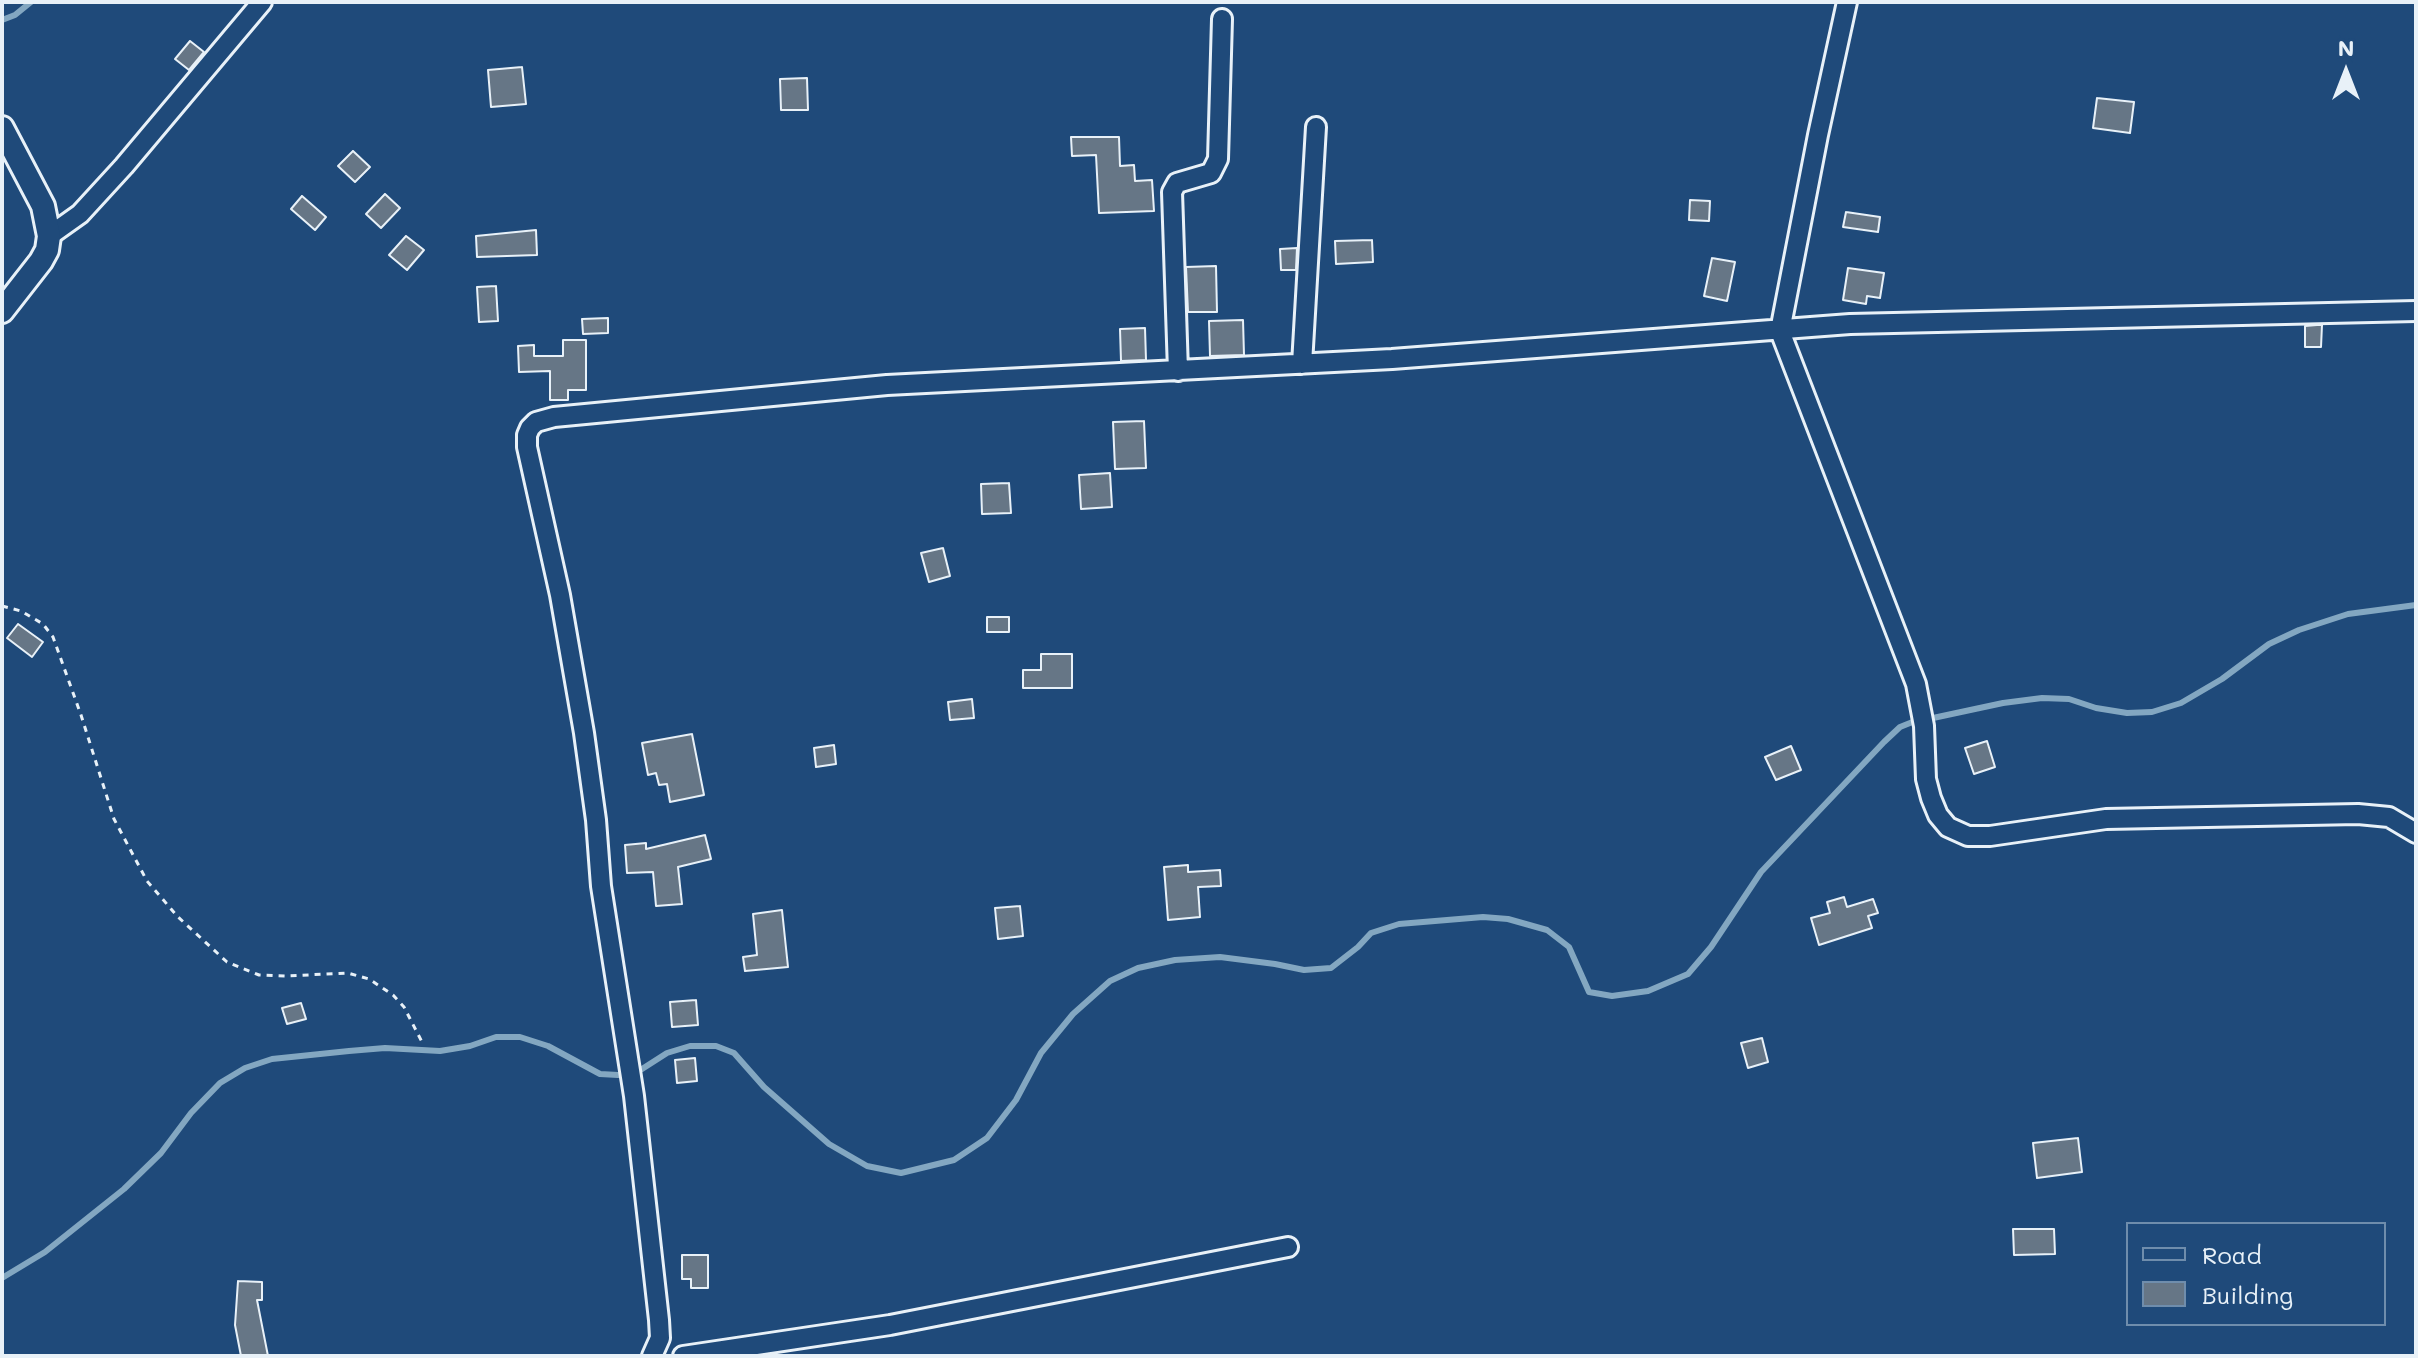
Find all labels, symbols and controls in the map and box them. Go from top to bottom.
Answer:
north arrow [2306,32,2386,112]
text: N [2338,33,2354,62]
legend [2126,1222,2386,1326]
text: Road [2202,1239,2262,1270]
text: Building [2202,1279,2293,1310]

